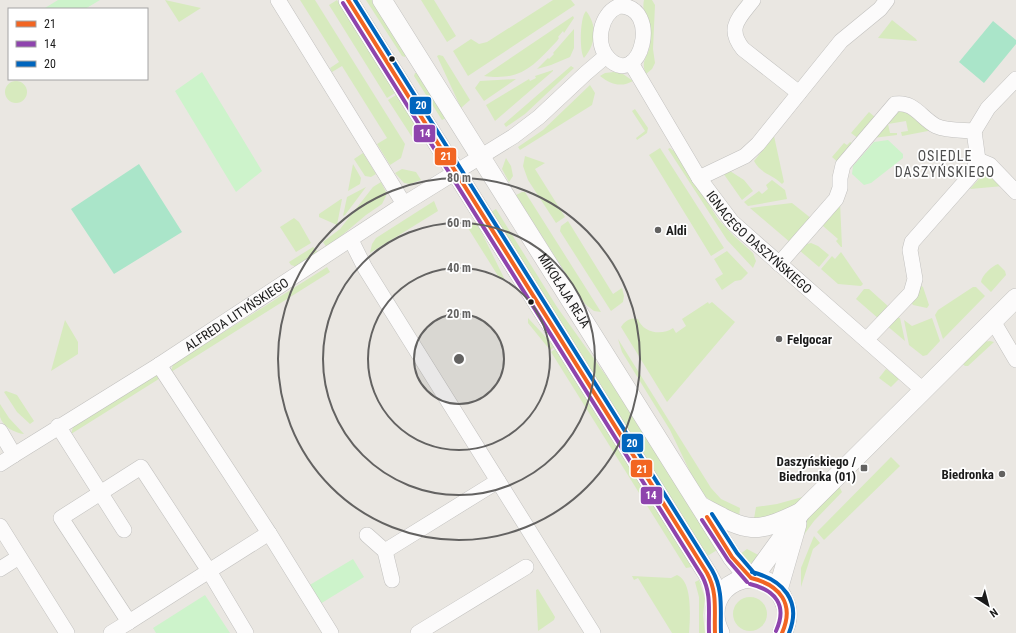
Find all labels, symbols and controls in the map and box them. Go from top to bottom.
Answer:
legend [8,8,148,80]
text: 21 [44,17,56,31]
text: 14 [44,37,56,51]
unlabelled marker [387,54,397,64]
text: 20 [44,57,56,71]
line badge: 20 [409,96,432,115]
text: 20 [415,99,427,112]
line badge: 14 [413,124,436,143]
text: 14 [419,127,431,140]
line badge: 21 [434,147,457,166]
district label: OSIEDLE DASZYŃSKIEGO [895,148,995,180]
text: 21 [440,150,452,163]
text: 80 m [447,171,471,185]
street label: IGNACEGO DASZYŃSKIEGO [703,188,815,297]
text: 60 m [447,216,471,230]
place label: Aldi [666,223,687,238]
marker: Aldi [653,225,663,235]
street label: MIKOŁAJA REJA [535,251,593,331]
text: 40 m [447,261,471,275]
street label: ALFREDA LITYŃSKIEGO [182,275,292,354]
unlabelled marker [526,297,536,307]
text: 20 m [447,307,471,321]
place label: Felgocar [787,332,833,347]
marker: Felgocar [774,334,784,344]
centre of rings [452,352,466,366]
line badge: 20 [621,433,644,453]
text: 20 [626,437,638,450]
place label: Daszyńskiego / Biedronka (01) [777,454,857,484]
line badge: 21 [630,459,653,478]
text: 21 [636,463,648,476]
marker: Daszyńskiego / Biedronka (01) [859,463,869,473]
place label: Biedronka [941,467,994,482]
marker: Biedronka [997,469,1007,479]
line badge: 14 [640,486,663,505]
text: 14 [645,489,657,502]
north arrow [968,585,1008,625]
text: N [987,605,1000,620]

